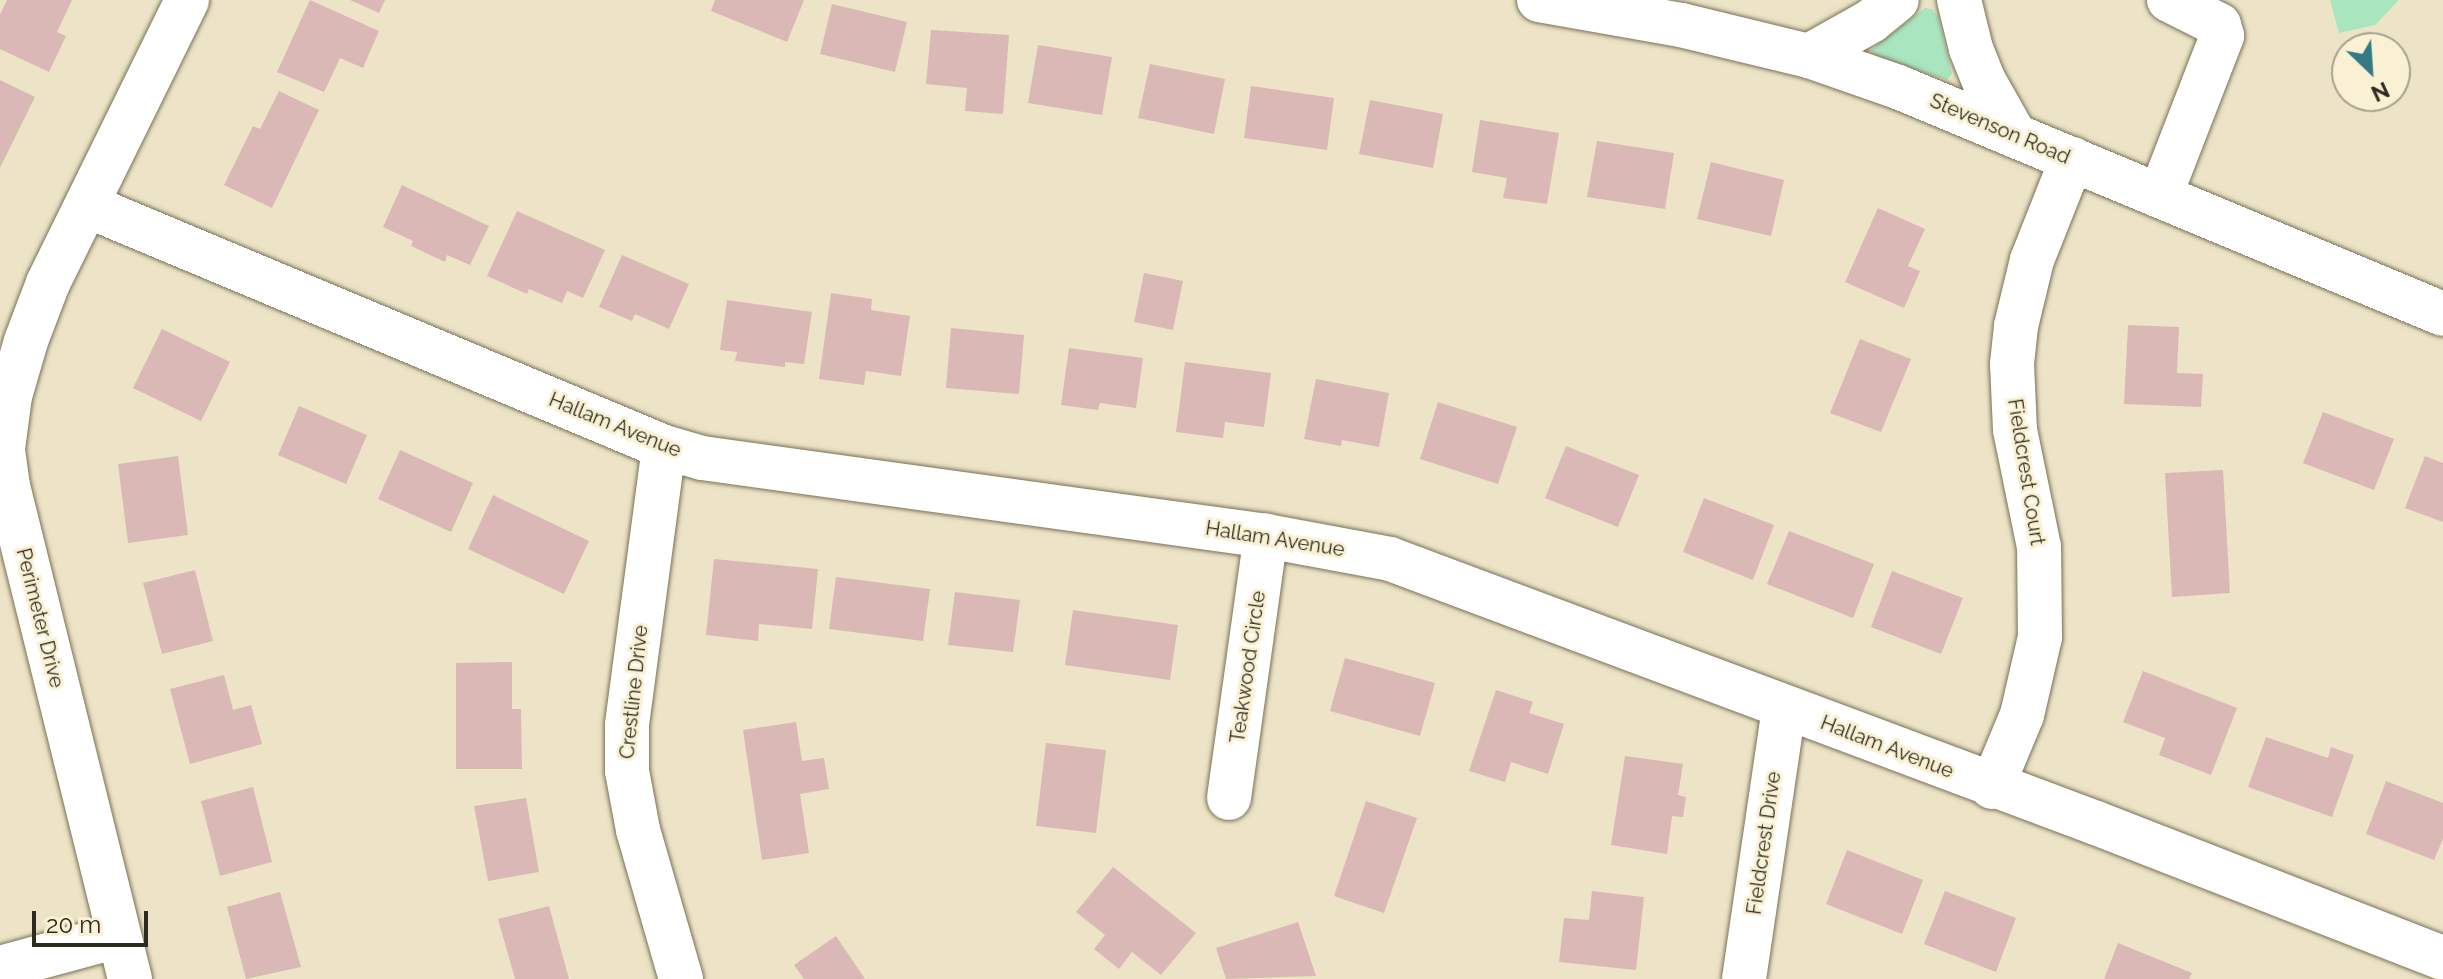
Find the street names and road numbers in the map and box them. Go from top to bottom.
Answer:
street label: Stevenson Road [1926,89,2074,169]
street label: Hallam Avenue [545,387,685,463]
street label: Fieldcrest Court [2003,397,2049,547]
street label: Hallam Avenue [1203,516,1347,562]
street label: Perimeter Drive [11,545,69,691]
street label: Teakwood Circle [1225,589,1271,745]
street label: Crestline Drive [615,624,653,760]
street label: Hallam Avenue [1817,711,1957,783]
street label: Fieldcrest Drive [1742,770,1786,916]

